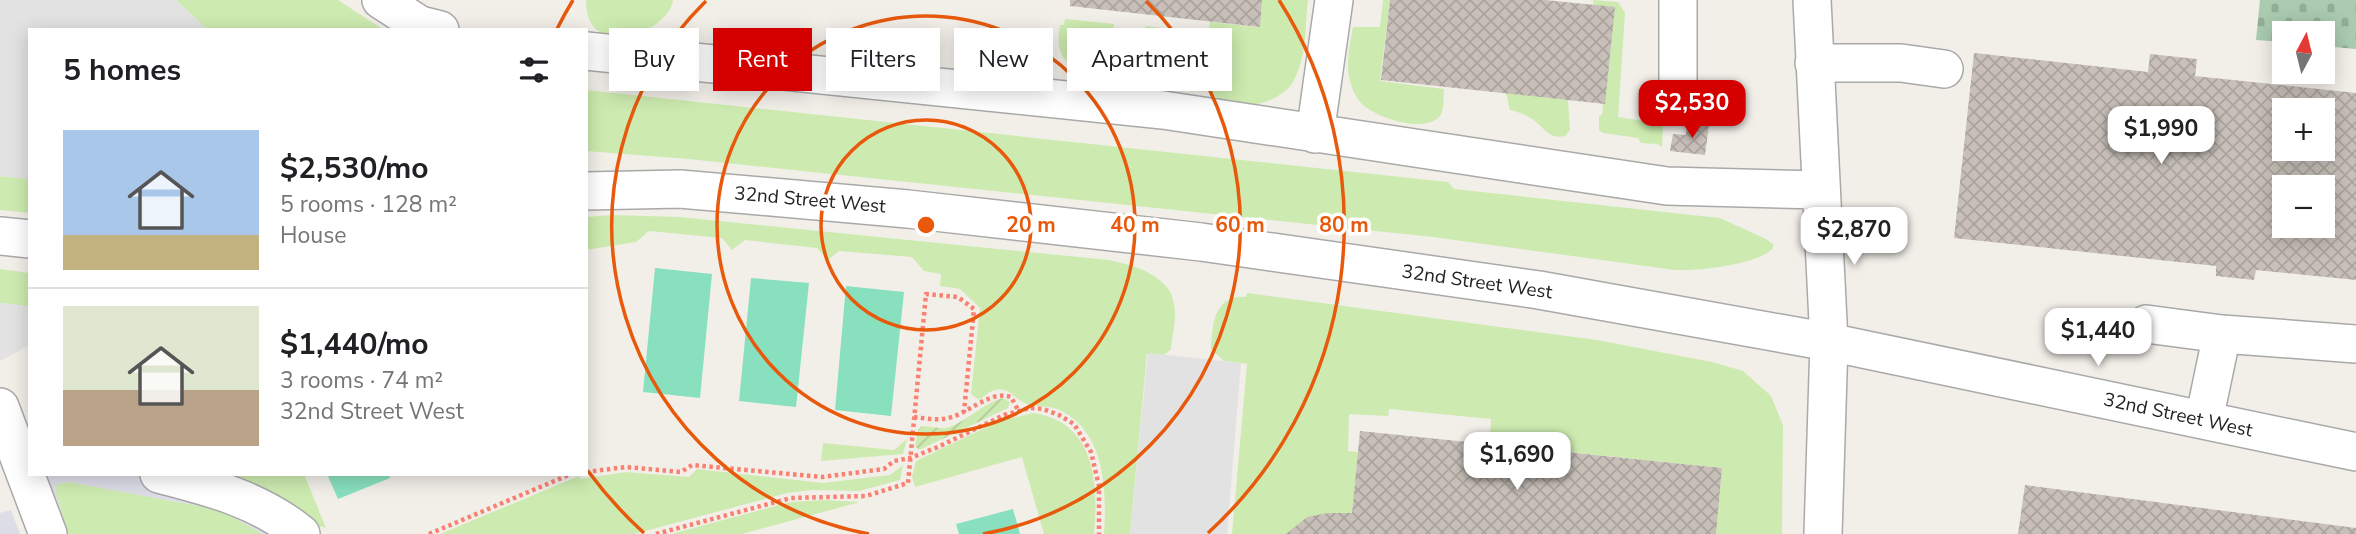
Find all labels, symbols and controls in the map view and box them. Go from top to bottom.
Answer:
north arrow [2272,21,2334,84]
map controls [2272,21,2335,238]
chip: Buy [609,28,699,91]
chip: Rent [713,28,812,91]
chip: Filters [826,28,940,91]
chip: New [954,28,1053,91]
chip: Apartment [1067,28,1232,91]
text: 5 homes [63,50,181,91]
icon: filters [515,51,553,89]
pin: $2,530 [1635,80,1749,140]
text: $2,530 [1655,87,1729,118]
button: + [2272,98,2335,161]
pin: $1,990 [2104,106,2218,166]
text: $1,990 [2124,113,2198,144]
text: $2,530/mo [280,148,429,189]
icon: home [119,158,203,242]
button: − [2272,175,2335,238]
street label: 32nd Street West [733,180,887,220]
text: 5 rooms · 128 m² [280,189,457,220]
pin: $2,870 [1797,208,1911,267]
text: 20 m [1006,211,1056,239]
text: 40 m [1110,211,1160,239]
text: 60 m [1215,211,1265,239]
text: 80 m [1319,211,1369,239]
centre of rings [914,213,938,237]
text: $2,870 [1817,214,1891,245]
text: House [280,220,347,251]
street label: 32nd Street West [1400,259,1554,305]
pin: $1,440 [2041,308,2155,368]
text: $1,440 [2061,315,2135,346]
text: $1,440/mo [280,324,429,365]
icon: home [119,334,203,418]
text: 3 rooms · 74 m² [280,365,443,396]
street label: 32nd Street West [2101,386,2255,444]
text: 32nd Street West [280,396,464,427]
pin: $1,690 [1460,433,1574,492]
text: $1,690 [1480,439,1554,470]

